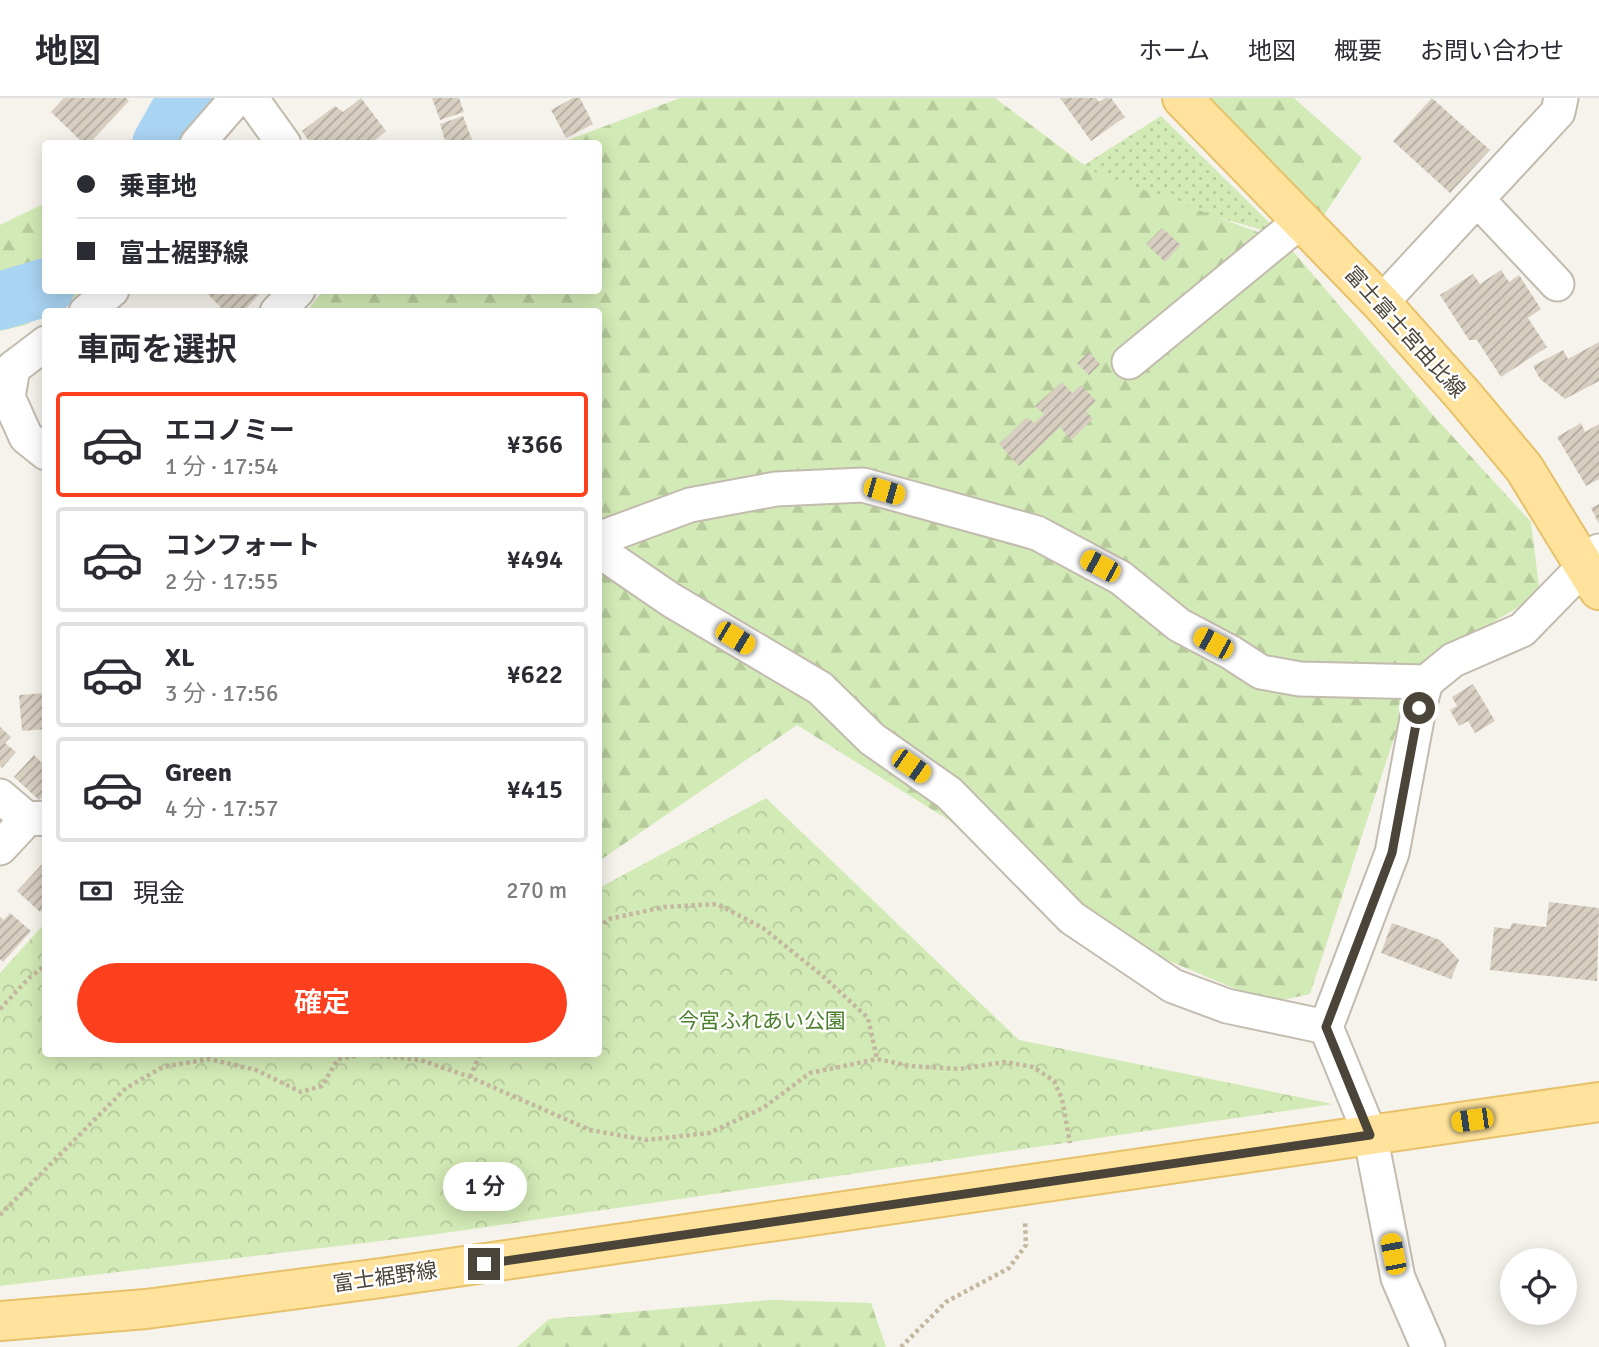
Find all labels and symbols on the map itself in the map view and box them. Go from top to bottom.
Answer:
street label: 富士富士宮由比線 [1339,261,1471,403]
car [861,475,908,507]
car [1077,547,1124,585]
car [712,618,759,658]
car [1190,624,1237,662]
route start [1403,692,1435,724]
car [888,745,935,787]
park label: 今宮ふれあい公園 [678,1008,846,1034]
car [1450,1107,1495,1133]
callout: 1 分 [442,1162,526,1212]
car [1379,1231,1408,1277]
route end [468,1248,500,1280]
street label: 富士裾野線 [331,1257,439,1297]

